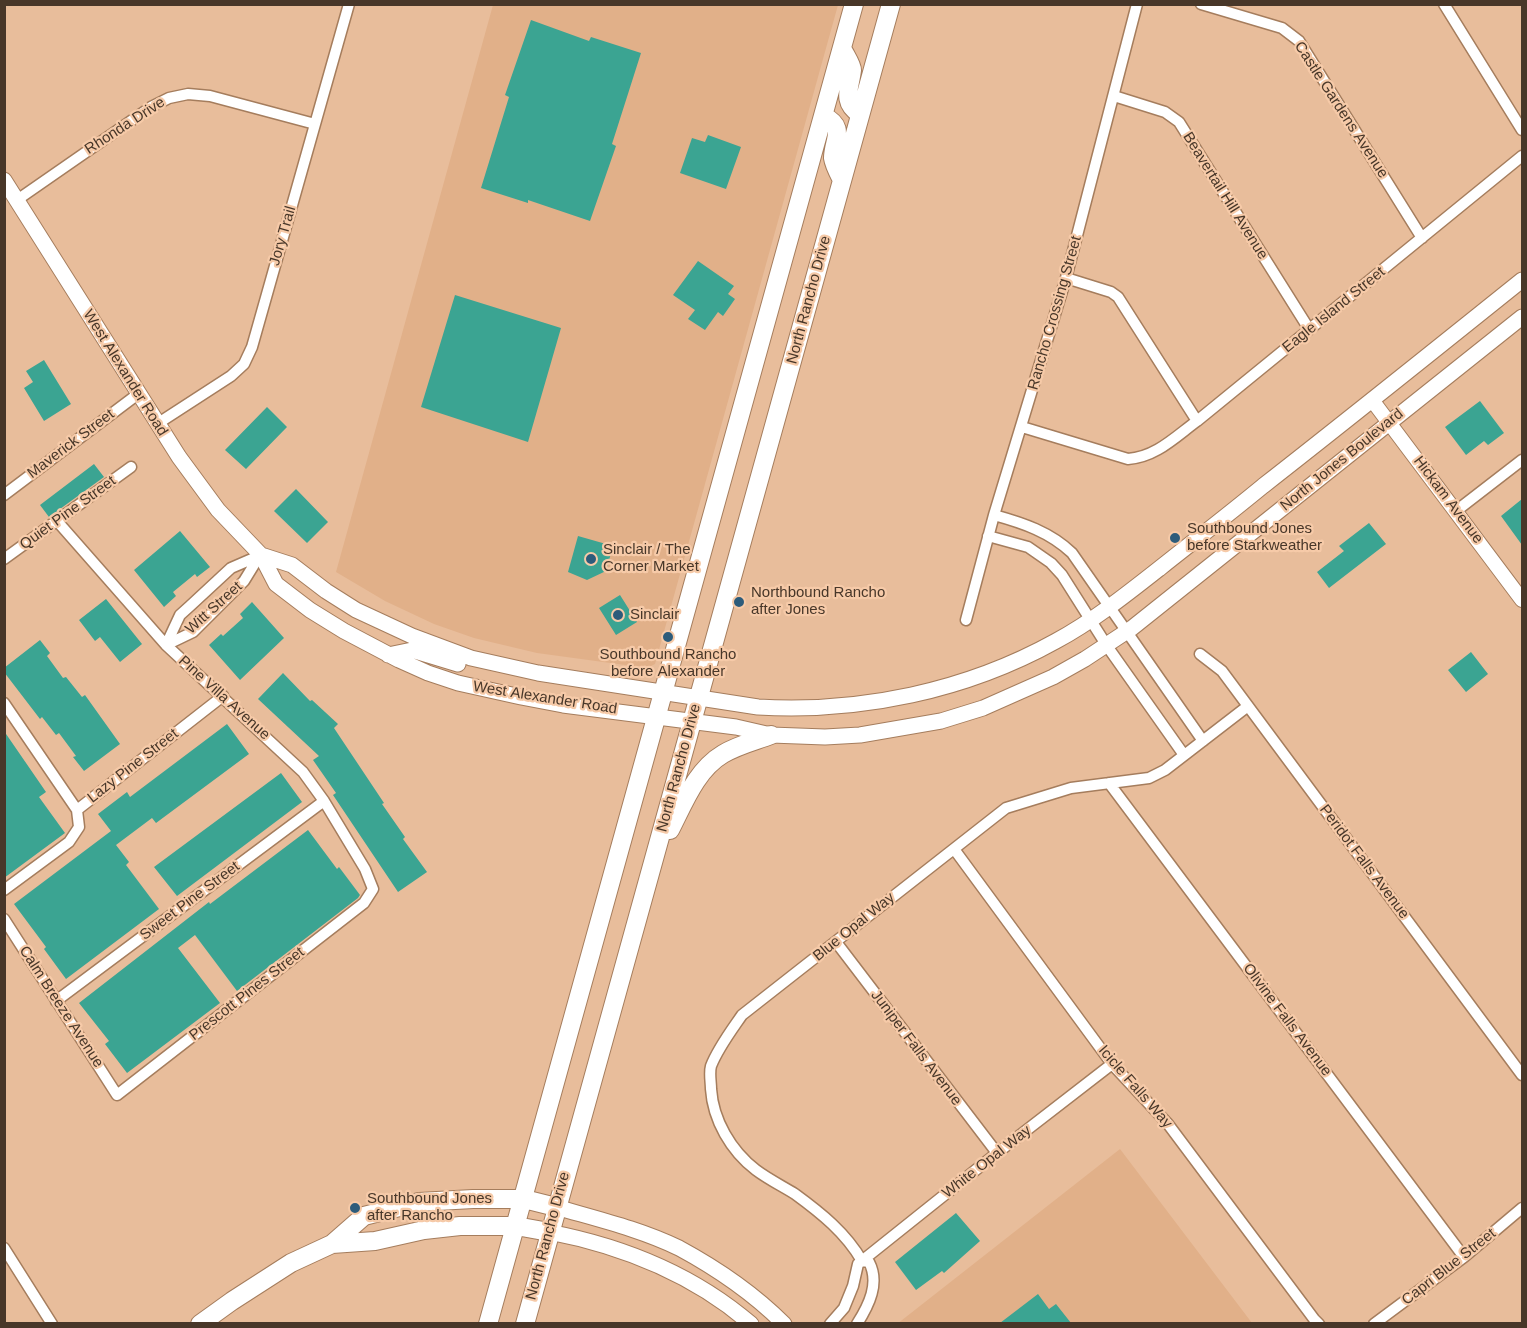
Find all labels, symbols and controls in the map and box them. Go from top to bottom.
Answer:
street label: Castle Gardens Avenue [1290,38,1392,182]
street label: Rhonda Drive [82,93,168,159]
street label: Beavertail Hill Avenue [1179,129,1271,263]
street label: Jory Trail [266,204,300,268]
street label: North Rancho Drive [783,234,835,366]
street label: Rancho Crossing Street [1024,234,1086,392]
street label: Eagle Island Street [1279,263,1389,357]
street label: West Alexander Road [79,306,171,440]
street label: Maverick Street [24,405,118,483]
street label: North Jones Boulevard [1277,405,1407,515]
street label: Hickam Avenue [1409,453,1487,547]
street label: Quiet Pine Street [17,472,119,554]
place label: Southbound Jones before Starkweather [1187,520,1322,555]
marker: Southbound Jones before Starkweather [1168,531,1182,545]
place label: Sinclair / The Corner Market [603,541,699,576]
marker: Sinclair / The Corner Market [584,552,598,566]
street label: Witt Street [182,578,246,638]
place label: Northbound Rancho after Jones [751,584,885,619]
marker: Northbound Rancho after Jones [732,595,746,609]
place label: Sinclair [630,606,679,624]
marker: Sinclair [611,608,625,622]
marker: Southbound Rancho before Alexander [661,630,675,644]
place label: Southbound Rancho before Alexander [600,646,736,681]
street label: Pine Villa Avenue [174,652,274,744]
street label: West Alexander Road [472,678,618,718]
street label: North Rancho Drive [653,702,705,834]
street label: Lazy Pine Street [84,725,182,807]
street label: Peridot Falls Avenue [1315,801,1413,923]
street label: Sweet Pine Street [137,858,243,944]
street label: Blue Opal Way [810,889,898,965]
street label: Calm Breeze Avenue [15,943,107,1071]
street label: Prescott Pines Street [186,944,308,1044]
street label: Olivine Falls Avenue [1239,960,1335,1080]
street label: Juniper Falls Avenue [867,987,965,1109]
street label: Icicle Falls Way [1094,1042,1176,1132]
street label: White Opal Way [939,1122,1035,1202]
street label: North Rancho Drive [522,1170,574,1302]
place label: Southbound Jones after Rancho [367,1190,492,1225]
marker: Southbound Jones after Rancho [348,1201,362,1215]
street label: Capri Blue Street [1398,1225,1500,1309]

